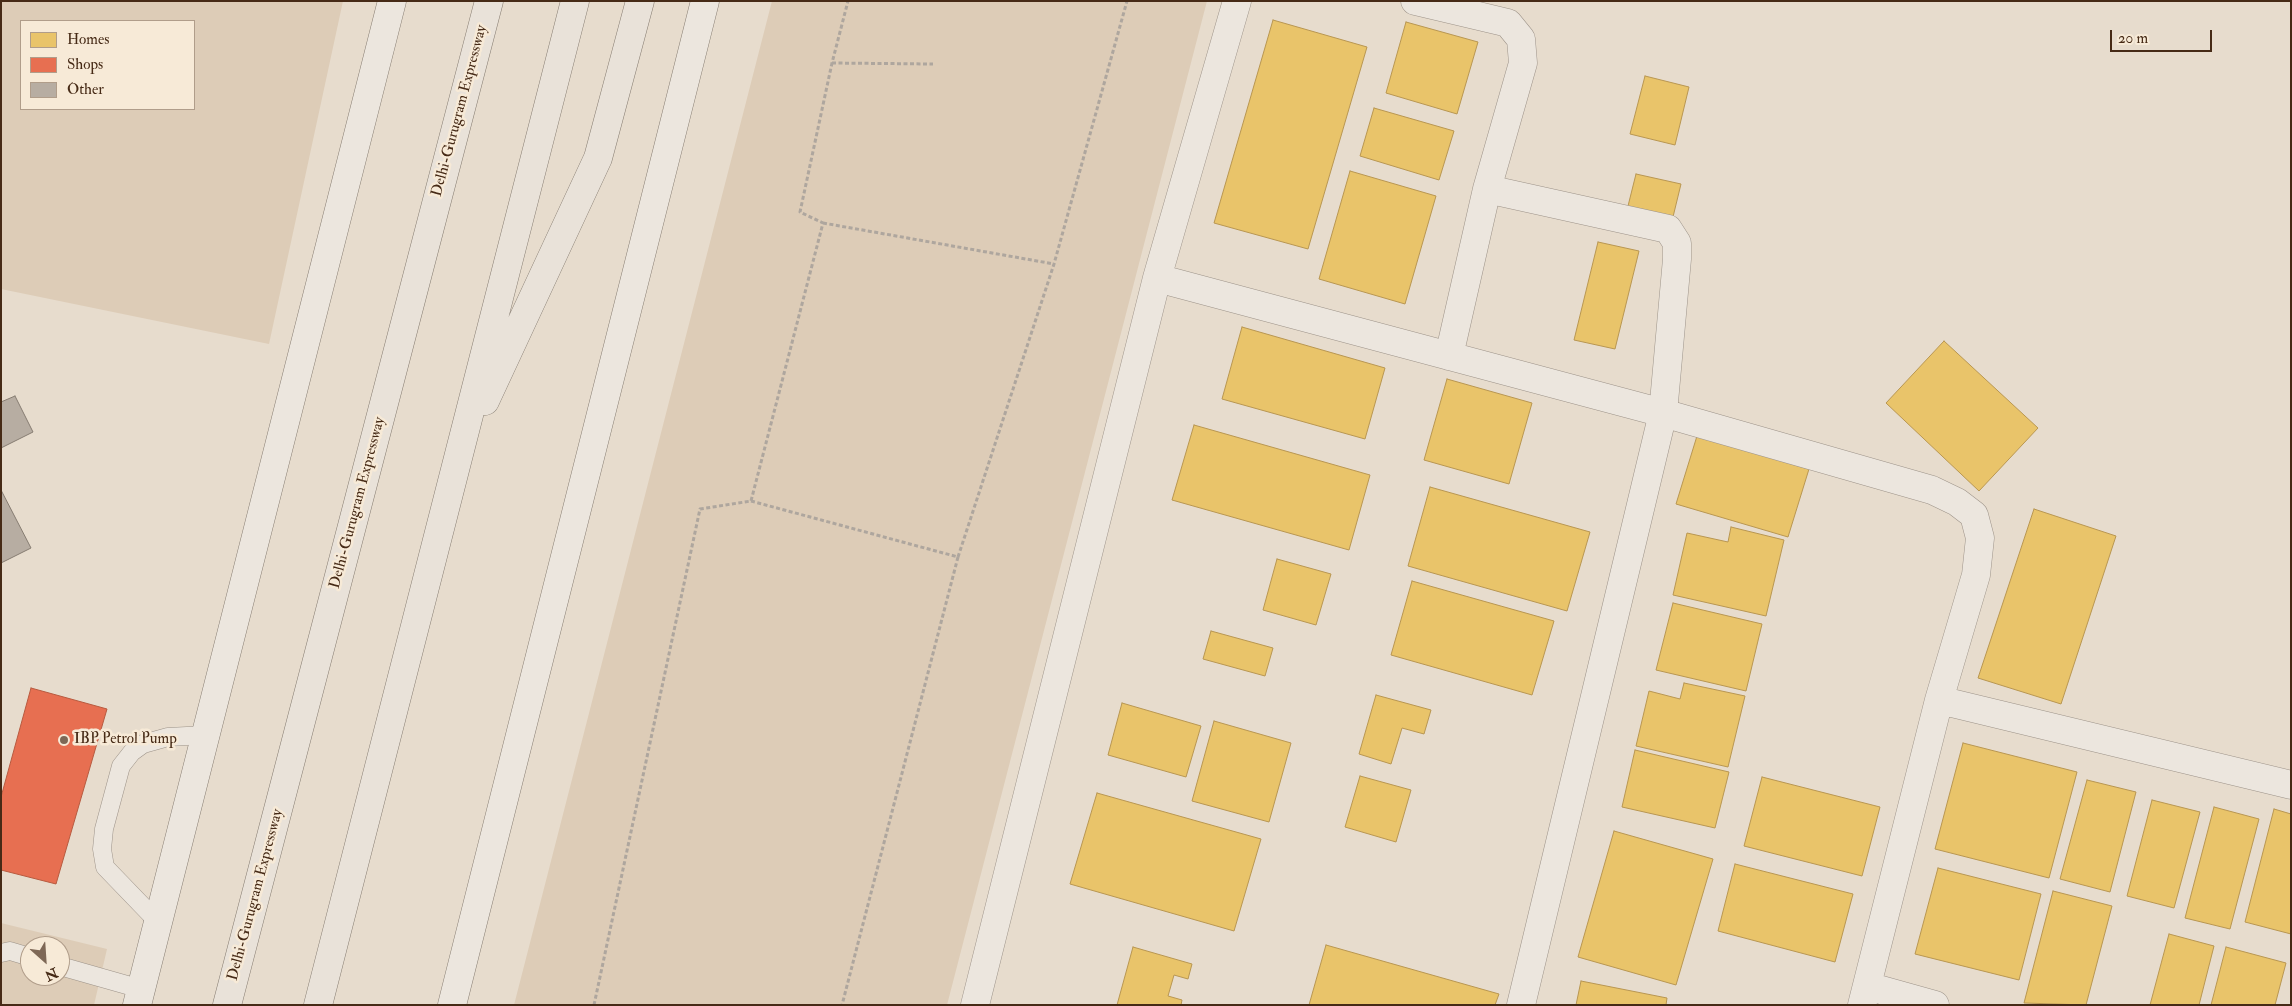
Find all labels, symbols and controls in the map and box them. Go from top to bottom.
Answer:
legend [20,20,195,110]
scale bar [2112,20,2214,52]
street label: Delhi-Gurugram Expressway [428,23,492,199]
text: 20 m [2118,29,2148,48]
text: Homes [67,30,109,49]
text: Shops [67,55,103,74]
text: Other [67,80,104,99]
street label: Delhi-Gurugram Expressway [326,415,390,591]
place label: IBP Petrol Pump [74,731,177,749]
marker: IBP Petrol Pump [58,734,70,746]
street label: Delhi-Gurugram Expressway [224,807,288,983]
north arrow [20,936,70,986]
text: N [42,964,61,984]

